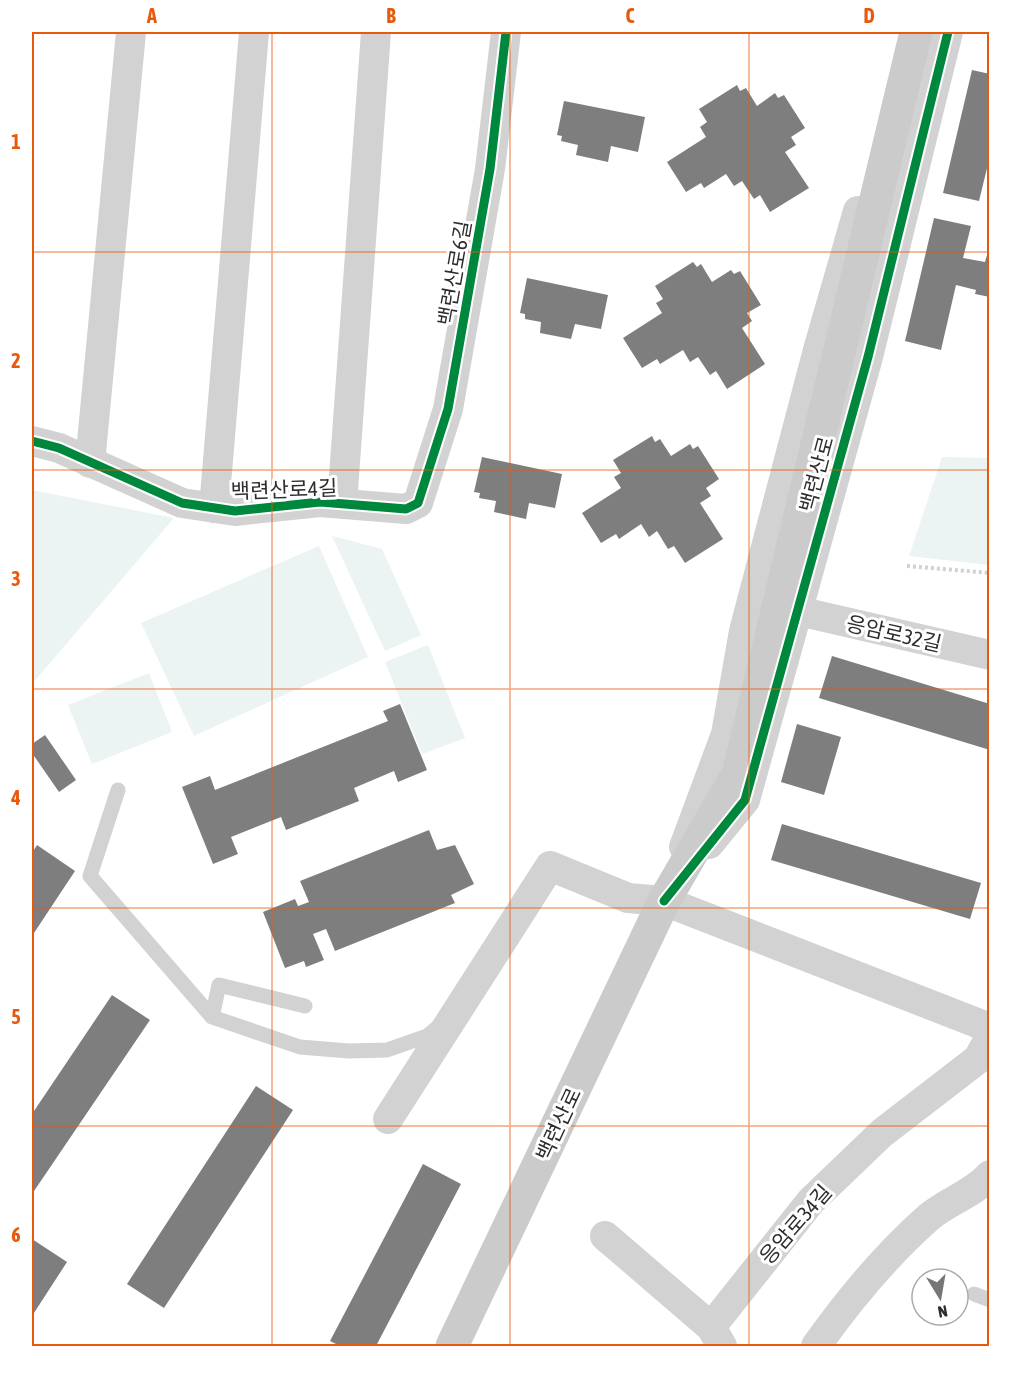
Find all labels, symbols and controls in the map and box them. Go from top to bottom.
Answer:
text: A [146,4,157,27]
text: B [386,4,396,27]
text: C [626,4,635,27]
text: D [863,4,875,27]
text: 1 [11,130,21,153]
street label: 백련산로6길 [433,218,475,328]
text: 2 [11,349,21,372]
street label: 백련산로 [794,434,838,514]
street label: 백련산로4길 [230,475,338,503]
text: 3 [11,567,21,590]
street label: 응암로32길 [844,610,944,656]
text: 4 [10,786,21,809]
text: 5 [11,1005,21,1028]
street label: 백련산로 [531,1084,585,1164]
street label: 응암로34길 [754,1180,836,1268]
text: 6 [11,1223,21,1246]
north arrow [910,1267,970,1327]
text: N [937,1302,949,1321]

